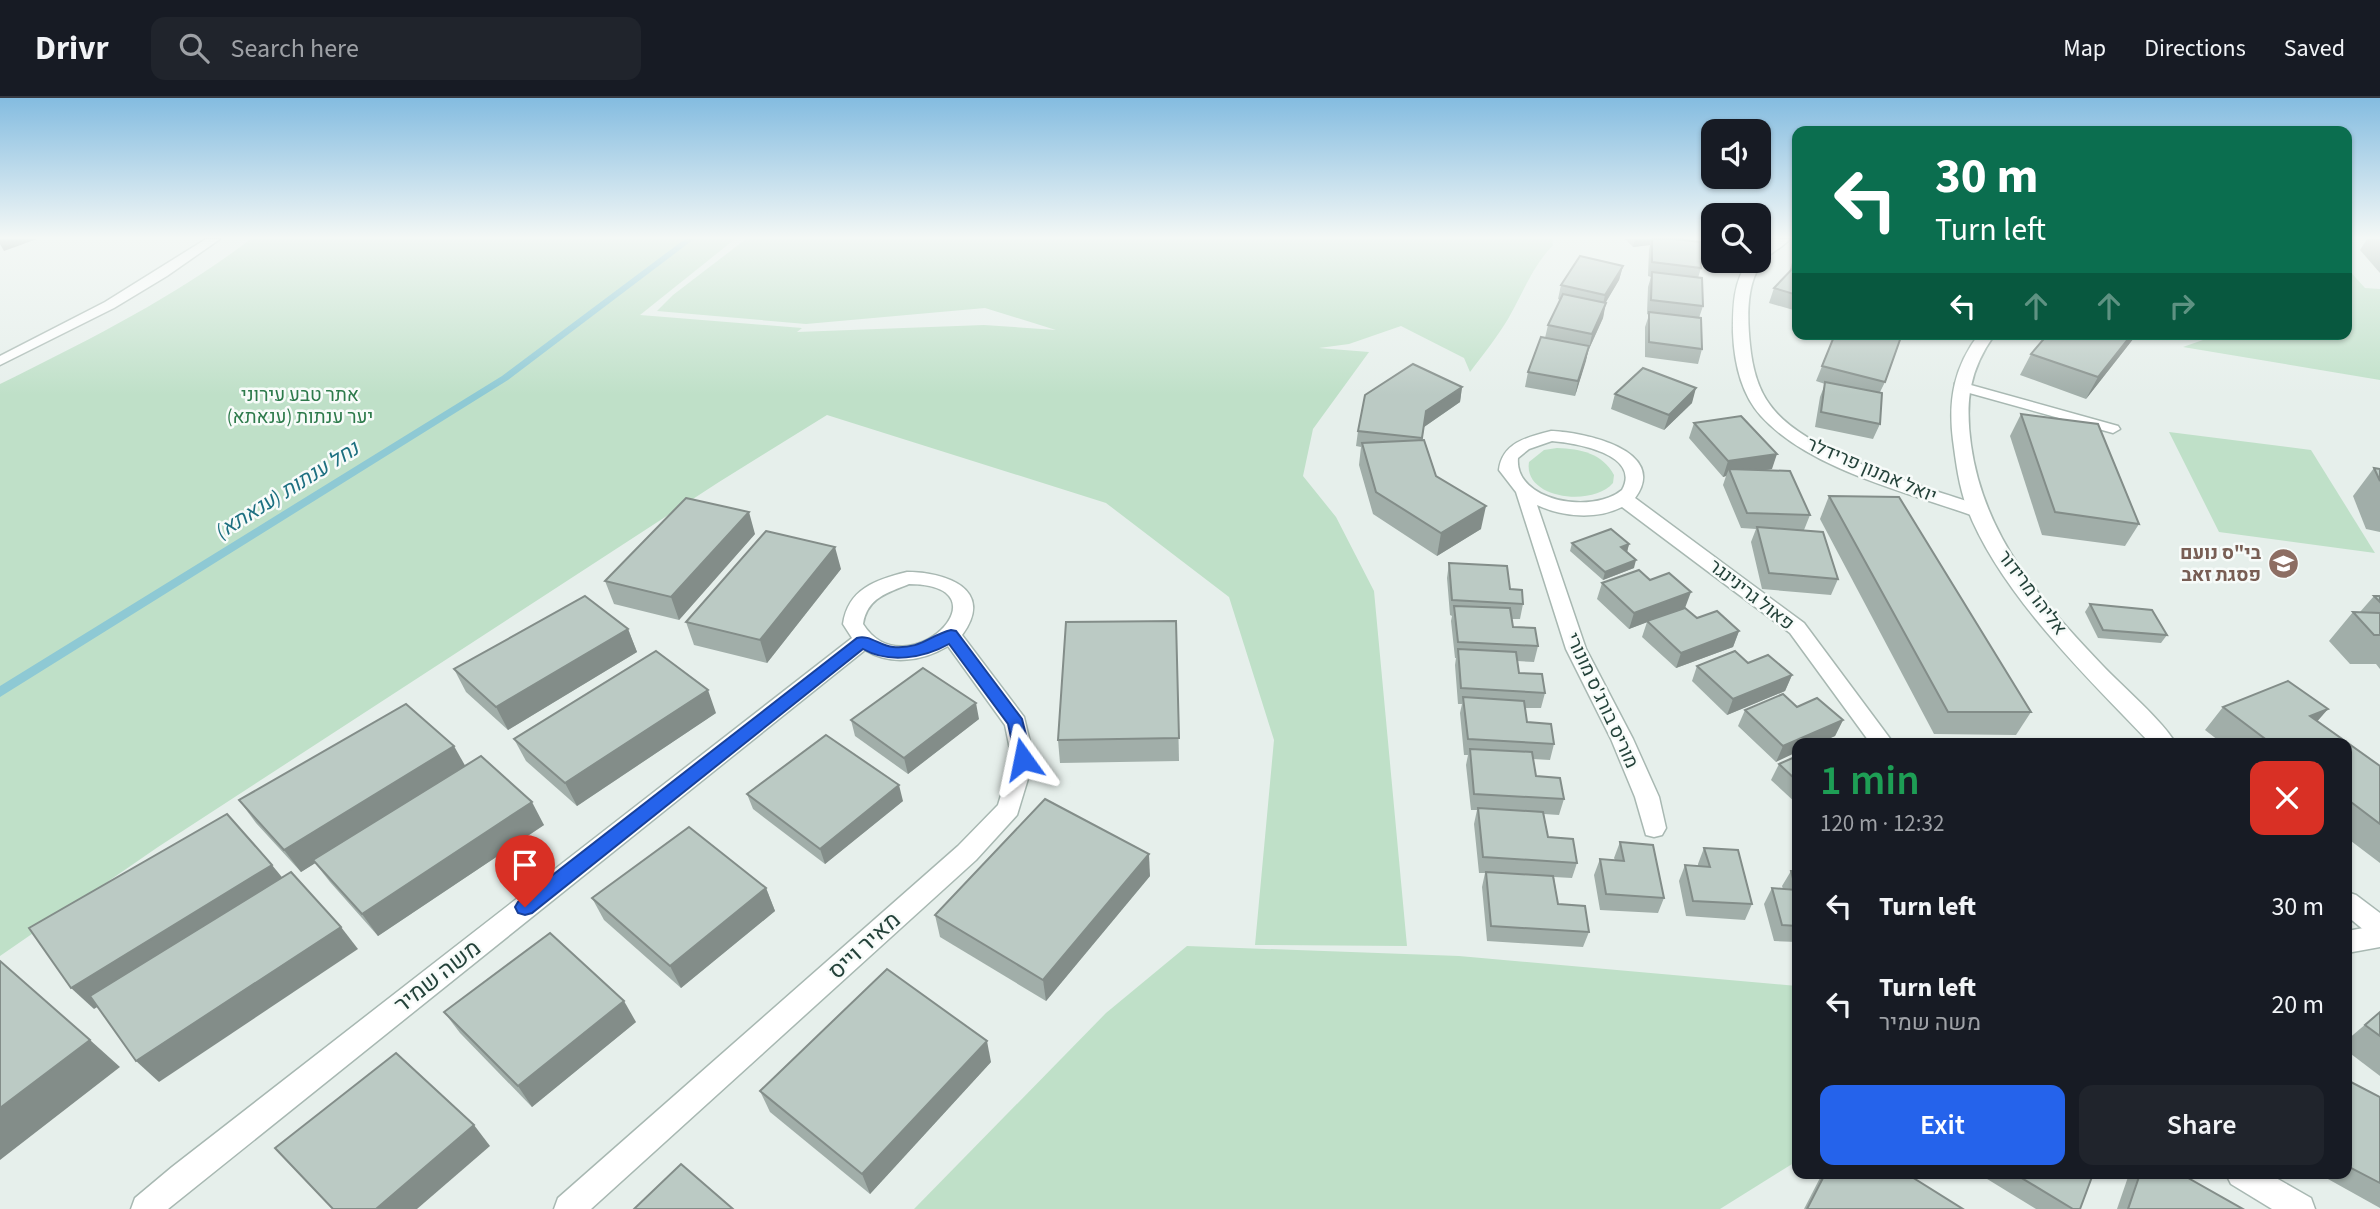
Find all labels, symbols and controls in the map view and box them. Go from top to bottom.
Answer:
search box [151,17,641,80]
text: Drivr [35,25,109,72]
icon: search [175,29,213,67]
text: Search here [231,30,359,67]
text: Map [2063,31,2106,66]
text: Directions [2144,31,2246,66]
text: Saved [2284,31,2345,66]
map controls [1701,119,1771,273]
button: sound [1701,119,1771,189]
text: 30 m [1935,142,2039,212]
icon: left [1820,154,1911,245]
button: search [1701,203,1771,273]
text: Turn left [1935,207,2046,253]
icon: left [1944,287,1982,325]
icon: ahead [2017,287,2055,325]
icon: ahead [2090,287,2128,325]
icon: right [2163,287,2201,325]
park label: אתר טבע עירוני יער ענתות (ענאתא) [227,382,373,431]
street label: יואל אמנון פרידלר [1802,431,1941,510]
water label: נחל ענתות (ענאתא) [210,433,366,546]
place label: בי"ס נועם פסגת זאב [2180,540,2262,589]
street label: אליהו מרידור [1991,545,2073,641]
school or university icon: בי"ס נועם פסגת זאב [2267,546,2301,580]
street label: פאול גרינינגר [1703,553,1800,637]
street label: מוריס בורג'ס מונורי [1558,628,1645,773]
position arrow [986,722,1060,796]
text: 1 min [1820,751,1920,811]
button: close [2250,761,2324,835]
text: 120 m · 12:32 [1820,807,1944,840]
pin [495,835,555,907]
icon: arrive [506,846,544,884]
icon: left [1820,887,1858,925]
text: Turn left [1879,888,1976,925]
text: 30 m [2271,888,2324,925]
street label: מאיר וייס [821,904,908,987]
street label: משה שמיר [387,932,488,1021]
text: Turn left [1879,969,1976,1006]
icon: left [1820,985,1858,1023]
text: 20 m [2271,986,2324,1023]
text: משה שמיר [1879,1006,1981,1039]
button: Exit [1820,1085,2065,1165]
button: Share [2079,1085,2324,1165]

